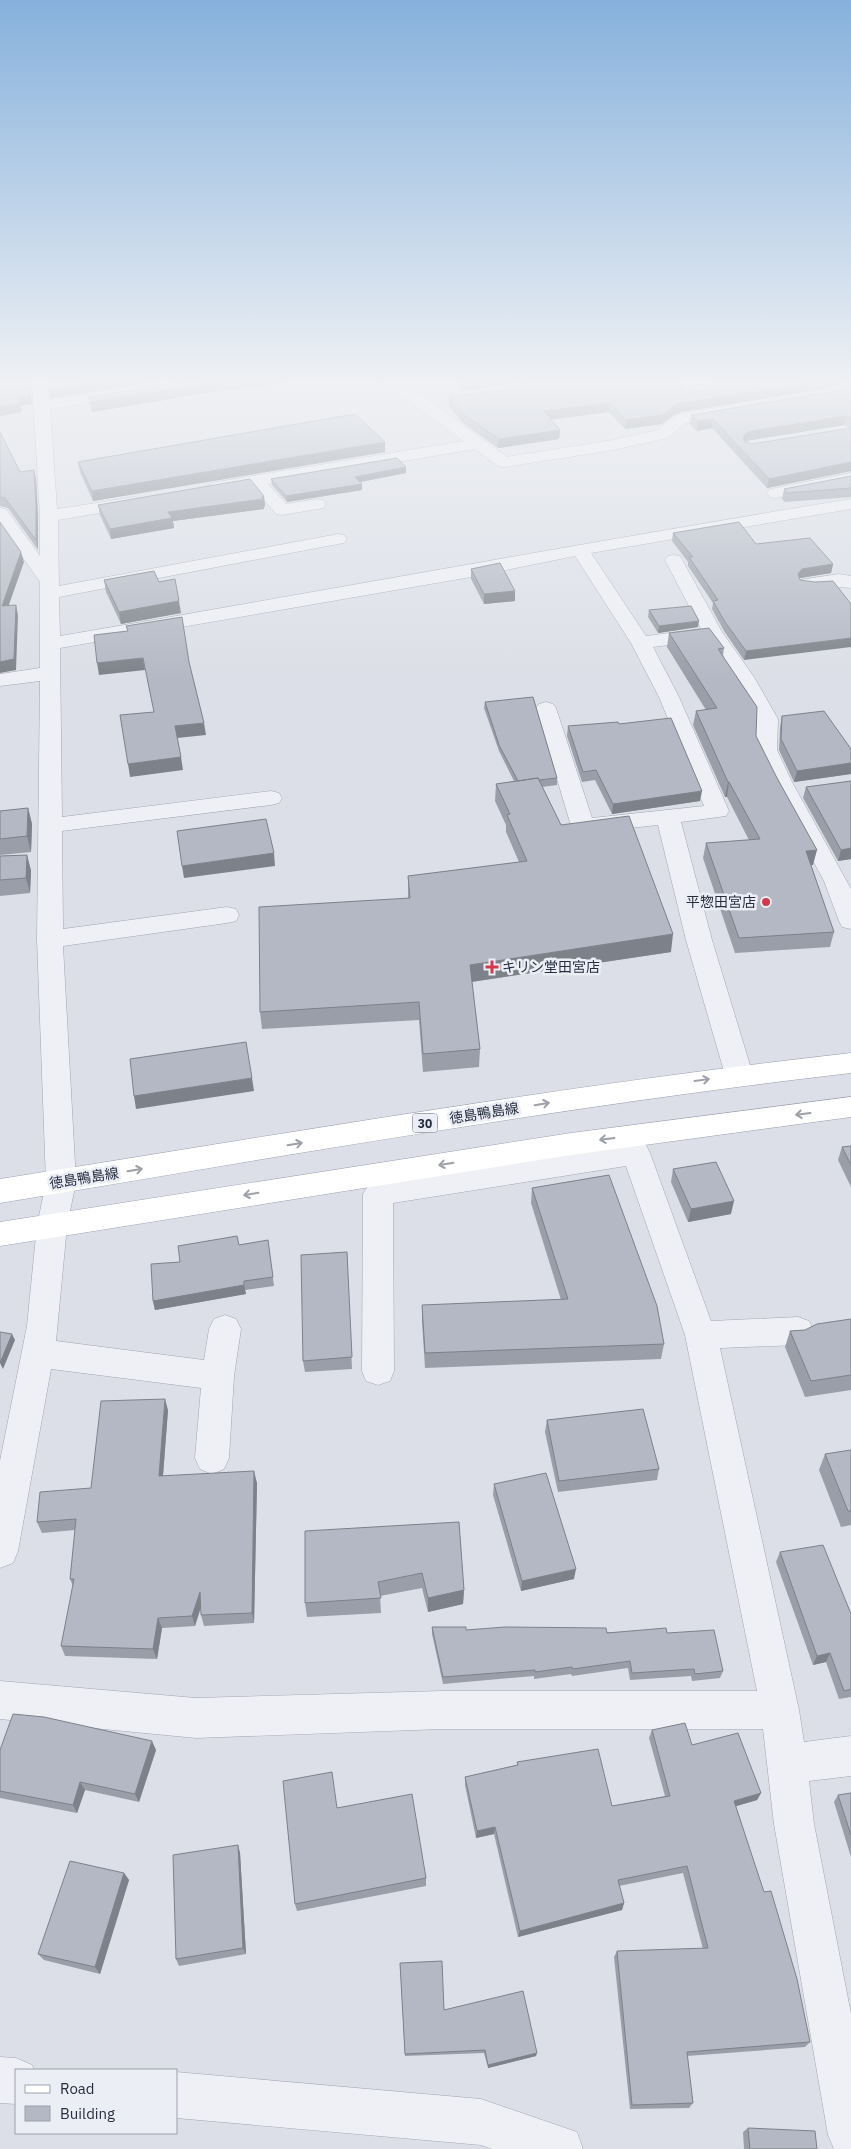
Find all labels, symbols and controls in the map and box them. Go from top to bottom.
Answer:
place label: 平惣田宮店 [686,893,756,911]
marker: 平惣田宮店 [760,896,772,908]
place label: キリン堂田宮店 [502,958,600,976]
marker: キリン堂田宮店 [486,961,498,973]
one-way arrow [694,1075,710,1085]
one-way arrow [533,1098,549,1108]
street label: 徳島鴨島線 [448,1099,520,1127]
one-way arrow [795,1109,811,1119]
road number: 30 [412,1114,438,1132]
one-way arrow [599,1134,615,1144]
one-way arrow [287,1138,303,1148]
one-way arrow [439,1159,455,1169]
street label: 徳島鴨島線 [48,1164,120,1192]
one-way arrow [126,1164,142,1174]
one-way arrow [243,1190,259,1200]
legend [15,2069,178,2134]
text: Road [60,2079,95,2098]
text: Building [60,2104,115,2123]

